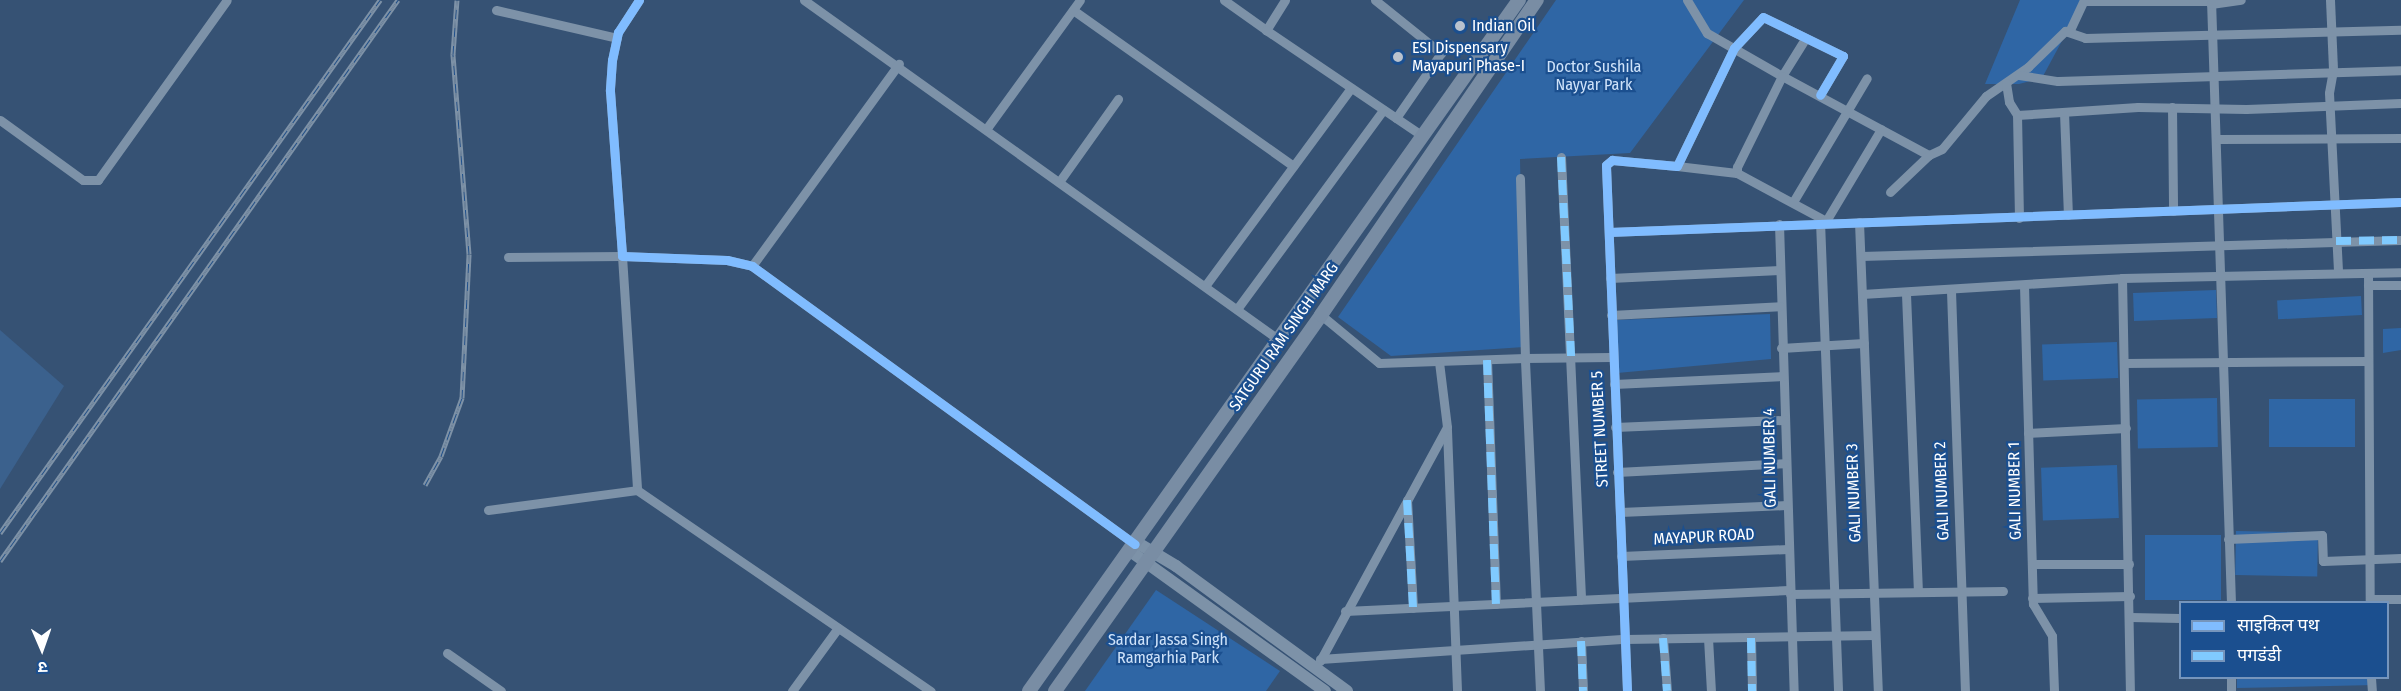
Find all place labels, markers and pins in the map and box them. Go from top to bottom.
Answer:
place label: Indian Oil [1472,16,1536,36]
marker: Indian Oil [1453,19,1467,33]
place label: ESI Dispensary Mayapuri Phase-I [1412,38,1525,76]
marker: ESI Dispensary Mayapuri Phase-I [1389,48,1407,66]

